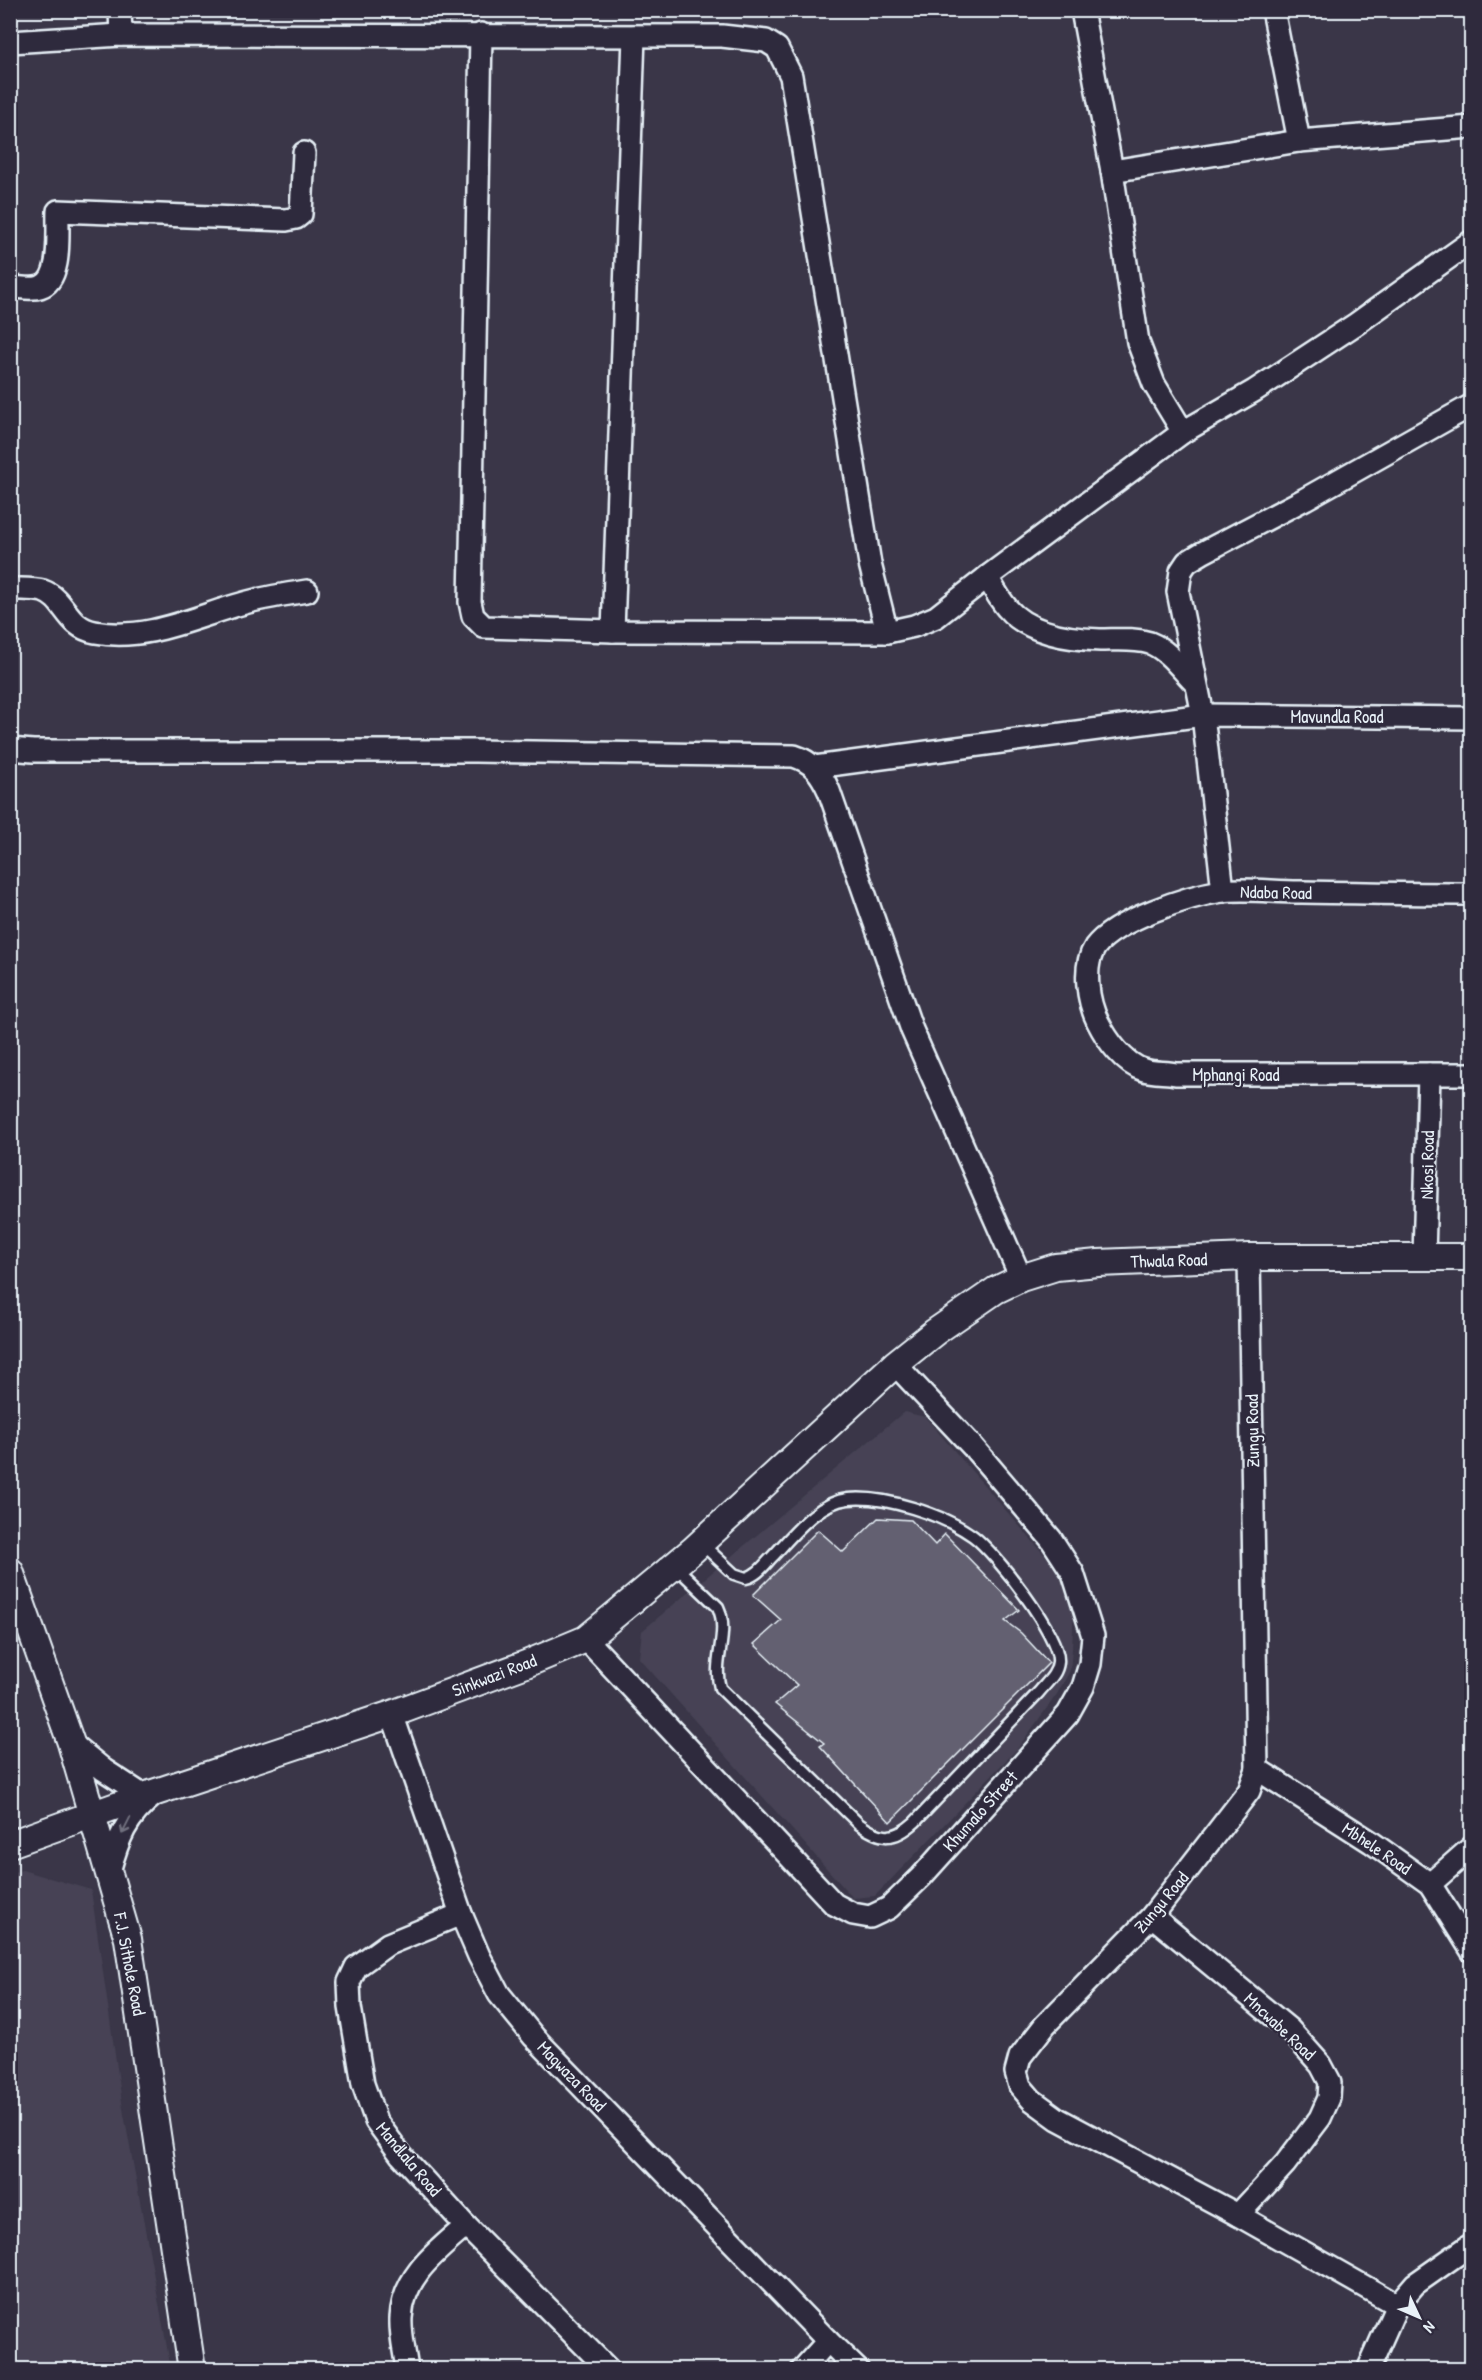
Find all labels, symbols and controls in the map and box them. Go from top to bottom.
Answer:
street label: Mavundla Road [1291,704,1383,729]
street label: Ndaba Road [1240,879,1312,905]
street label: Mphangi Road [1193,1062,1279,1087]
street label: Nkosi Road [1414,1130,1440,1200]
street label: Thwala Road [1130,1246,1208,1274]
street label: Zungu Road [1239,1394,1265,1468]
street label: Sinkwazi Road [448,1647,540,1703]
street label: Khumalo Street [937,1764,1024,1857]
street label: Mbhele Road [1337,1816,1417,1880]
one-way arrow [120,1817,131,1835]
street label: Zungu Road [1128,1866,1194,1938]
street label: F.J. Sithole Road [108,1910,152,2018]
street label: Mncwabe Road [1239,1986,1321,2066]
street label: Magwaza Road [532,2035,612,2117]
street label: Mandlala Road [370,2116,448,2202]
north arrow [1389,2287,1449,2347]
text: N [1419,2317,1441,2338]

